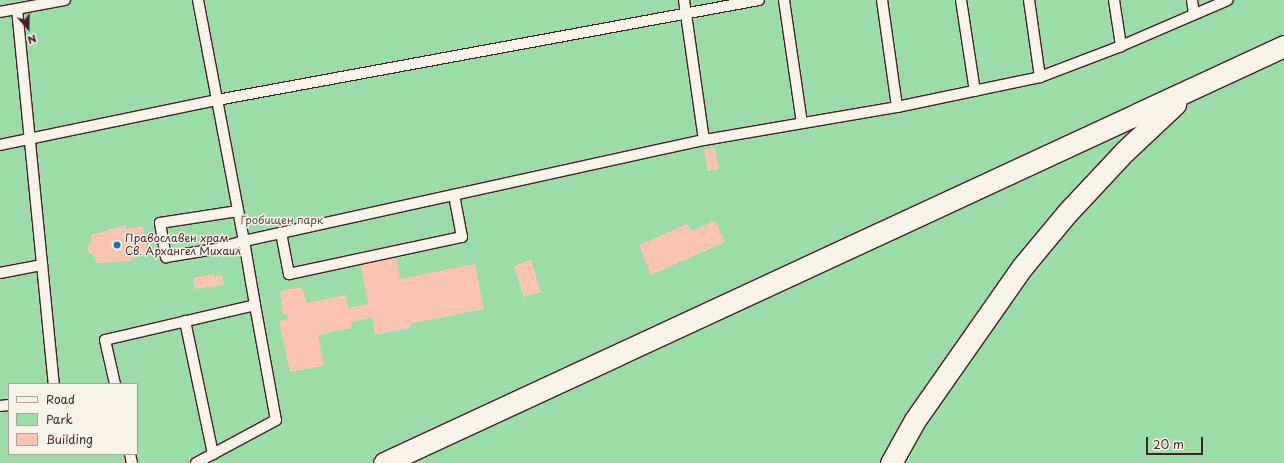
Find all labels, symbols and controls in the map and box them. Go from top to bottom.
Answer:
north arrow [8,8,48,48]
text: N [25,30,39,49]
park label: Гробищен парк [240,213,324,227]
place label: Православен храм Св. Архангел Михаил [125,232,242,258]
marker: Православен храм Св. Архангел Михаил [112,240,122,250]
legend [8,383,138,455]
text: Road [46,390,75,408]
text: Park [46,410,73,428]
scale bar [1148,429,1205,455]
text: Building [46,430,93,448]
text: 20 m [1153,435,1184,453]

